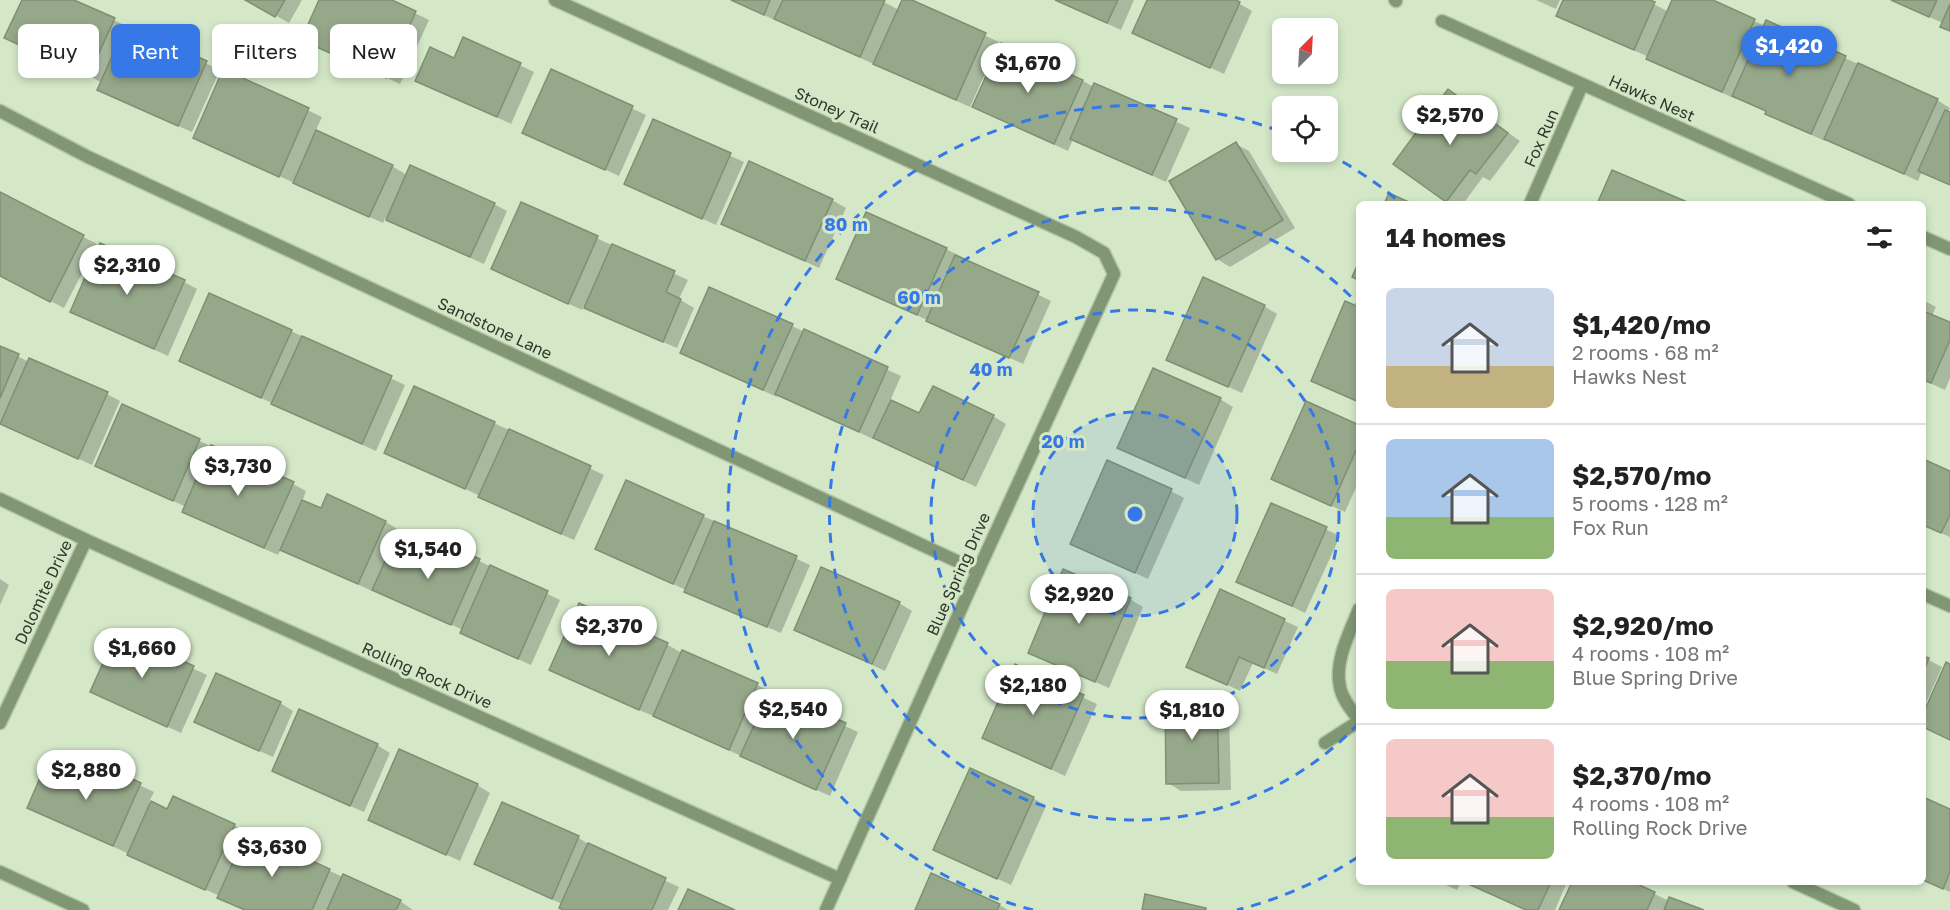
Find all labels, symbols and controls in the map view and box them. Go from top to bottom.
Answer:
north arrow [1272,18,1338,84]
map controls [1272,18,1338,162]
chip: Buy [18,24,99,78]
chip: Rent [111,24,200,78]
chip: Filters [212,24,318,78]
chip: New [330,24,417,78]
pin: $1,420 [1740,26,1838,77]
text: $1,420 [1755,33,1823,57]
pin: $1,670 [979,43,1077,94]
text: $1,670 [995,50,1061,74]
street label: Hawks Nest [1606,70,1698,126]
street label: Stoney Trail [792,82,882,138]
pin: $2,570 [1401,95,1499,146]
button: locate [1272,96,1338,162]
text: $2,570 [1416,102,1484,126]
street label: Fox Run [1519,106,1563,170]
text: 80 m [824,213,868,235]
icon: filters [1863,221,1896,254]
text: 14 homes [1386,222,1506,253]
pin: $2,310 [78,245,176,296]
text: $2,310 [93,252,161,276]
text: 60 m [897,286,941,308]
street label: Sandstone Lane [435,293,555,363]
text: $1,420/mo [1572,309,1711,340]
icon: home [1434,312,1506,384]
text: 2 rooms · 68 m² [1572,340,1719,364]
text: 40 m [969,358,1013,380]
text: Hawks Nest [1572,364,1687,388]
text: 20 m [1042,430,1084,452]
pin: $3,730 [189,446,287,497]
text: $3,730 [204,453,272,477]
text: $2,570/mo [1572,460,1711,491]
icon: home [1434,463,1506,535]
text: 5 rooms · 128 m² [1572,491,1728,515]
centre of rings [1125,504,1145,524]
street label: Blue Spring Drive [922,509,994,639]
text: Fox Run [1572,515,1649,539]
pin: $1,540 [379,529,477,580]
text: $1,540 [394,536,462,560]
street label: Dolomite Drive [10,537,76,647]
pin: $2,920 [1030,574,1128,625]
text: $2,920 [1044,581,1114,605]
pin: $2,370 [560,606,658,657]
text: $2,920/mo [1572,610,1714,641]
text: $2,370 [575,613,643,637]
icon: home [1434,613,1506,685]
pin: $1,660 [93,628,191,679]
text: $1,660 [108,635,176,659]
street label: Rolling Rock Drive [359,637,495,713]
text: 4 rooms · 108 m² [1572,641,1729,665]
pin: $2,180 [984,665,1082,716]
text: Blue Spring Drive [1572,665,1738,689]
text: $2,180 [999,672,1067,696]
pin: $2,540 [744,689,842,740]
pin: $1,810 [1143,690,1241,741]
text: $2,540 [758,696,828,720]
text: $1,810 [1159,697,1225,721]
pin: $2,880 [37,750,135,801]
text: $2,880 [51,757,121,781]
text: $2,370/mo [1572,760,1711,791]
icon: home [1434,763,1506,835]
text: 4 rooms · 108 m² [1572,791,1729,815]
text: Rolling Rock Drive [1572,815,1747,839]
pin: $3,630 [223,827,321,878]
text: $3,630 [237,834,307,858]

